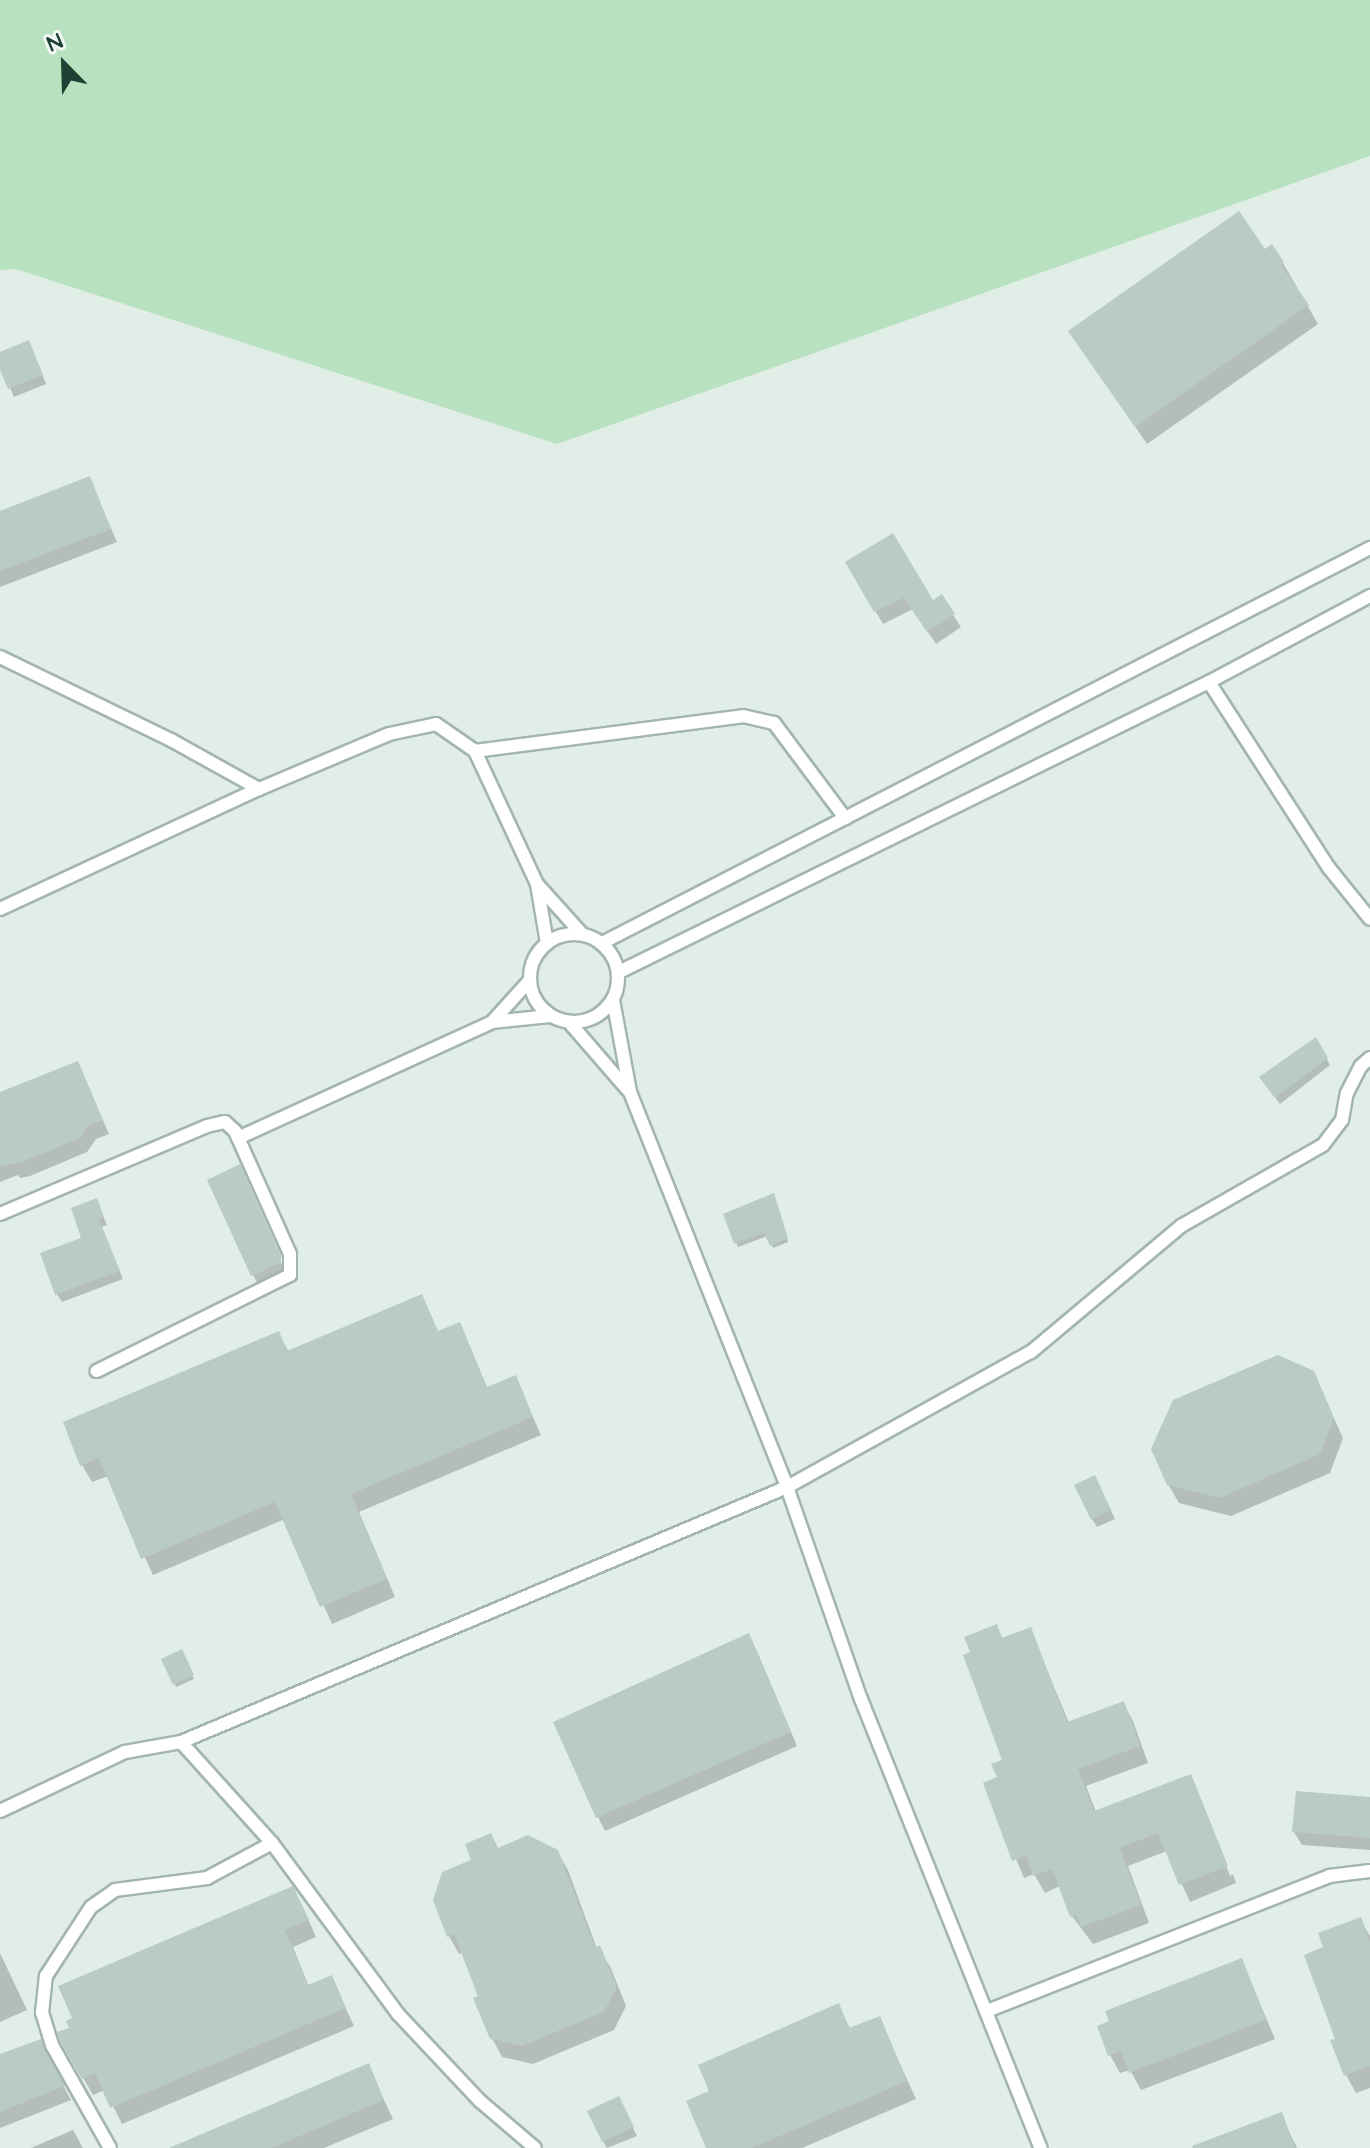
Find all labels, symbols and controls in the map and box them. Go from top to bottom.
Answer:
north arrow [24,24,104,104]
text: N [42,26,68,58]

